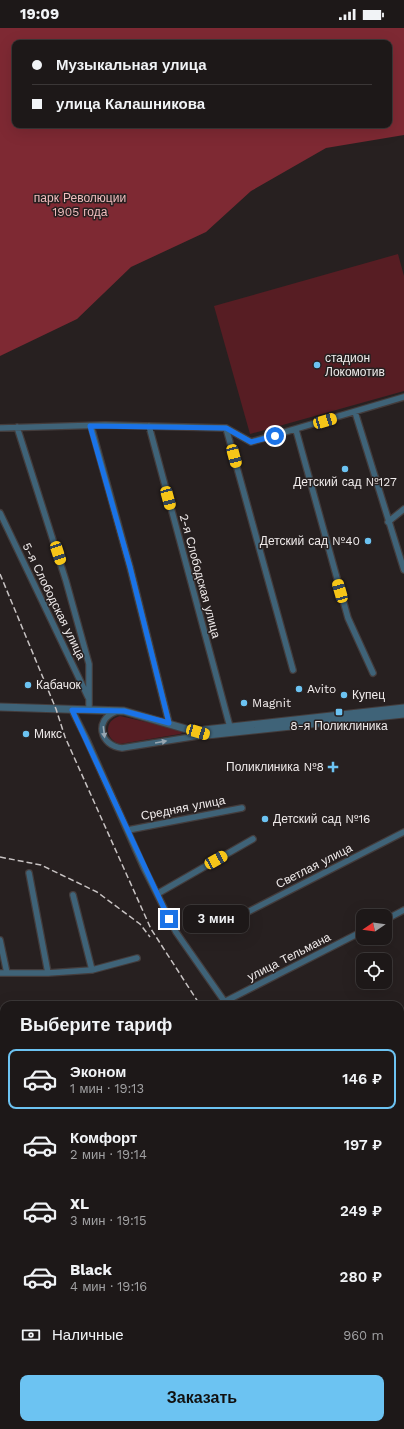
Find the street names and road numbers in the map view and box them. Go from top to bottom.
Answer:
street label: 2-я Слободская улица [177,512,223,640]
street label: 5-я Слободская улица [20,540,89,662]
street label: Средняя улица [140,793,227,823]
street label: Светлая улица [274,841,355,891]
street label: улица Тельмана [245,930,333,984]

